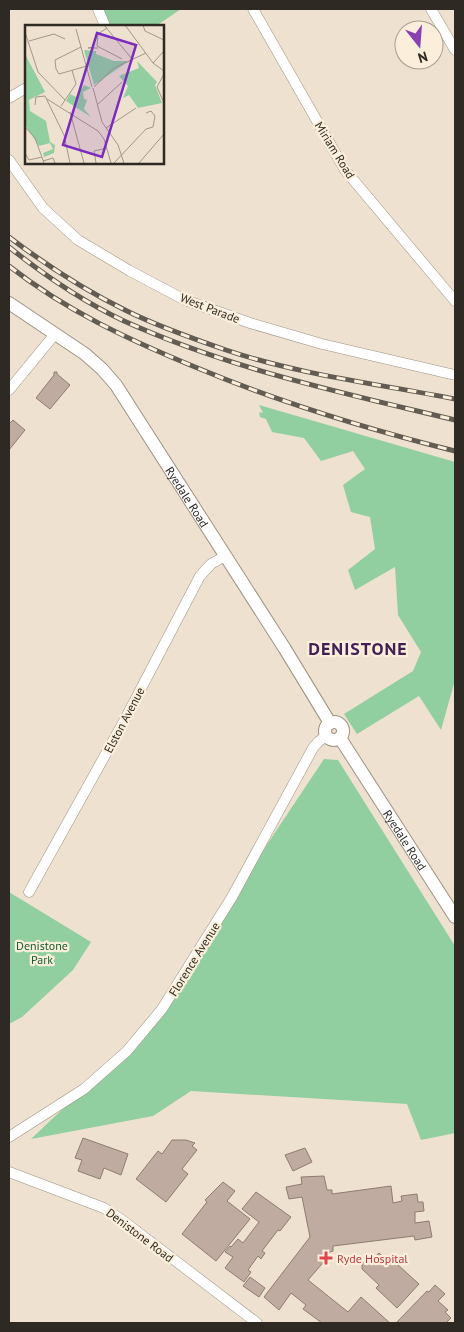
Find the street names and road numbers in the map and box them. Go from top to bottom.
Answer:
street label: Miriam Road [312,119,358,181]
street label: West Parade [178,290,242,326]
street label: Ryedale Road [163,464,212,530]
street label: Elston Avenue [100,685,148,755]
street label: Ryedale Road [380,807,430,873]
street label: Florence Avenue [165,919,223,999]
street label: Denistone Road [103,1205,177,1265]

